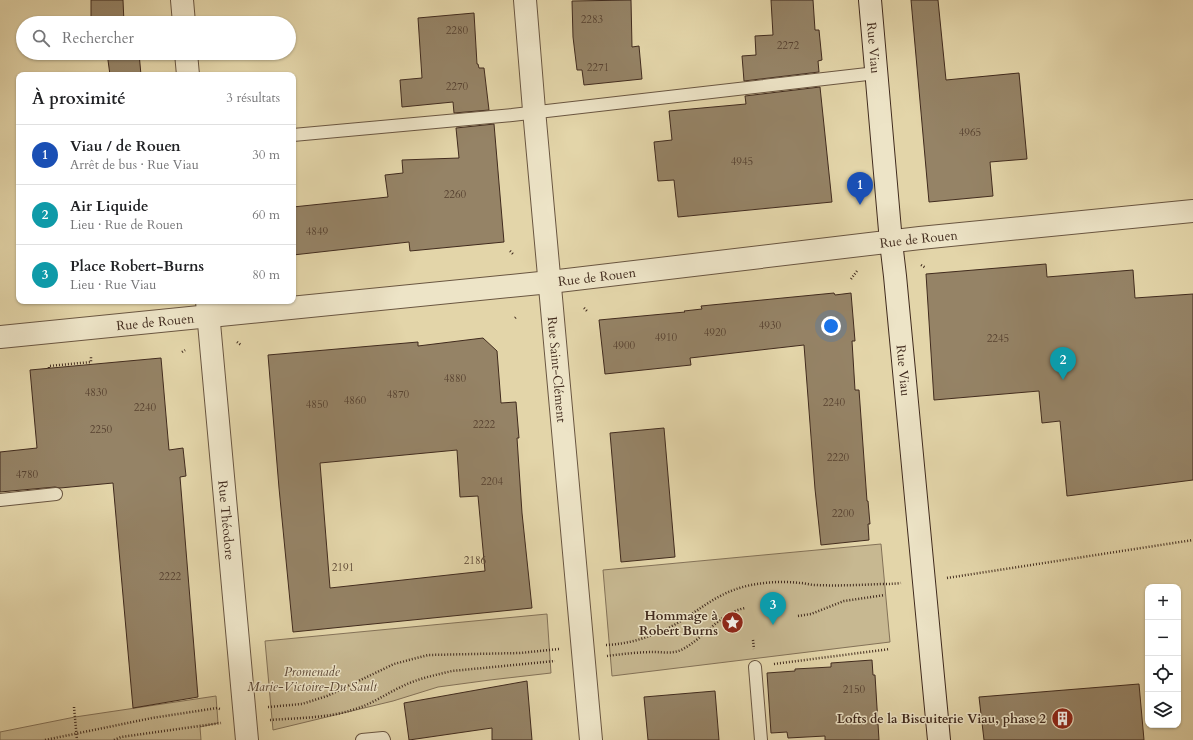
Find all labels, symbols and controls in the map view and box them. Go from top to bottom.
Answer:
house number: 2283 [581,12,604,27]
search box [16,16,296,60]
street label: Rue Viau [862,21,884,74]
house number: 2280 [446,23,469,38]
icon: search [30,27,52,49]
text: Rechercher [62,28,134,48]
house number: 2272 [777,38,800,53]
house number: 2271 [587,60,609,75]
house number: 2270 [446,79,469,94]
text: À proximité [32,87,126,110]
text: 3 résultats [226,89,280,107]
house number: 4965 [959,125,981,140]
text: Viau / de Rouen [70,136,181,156]
text: 1 [42,146,48,164]
text: 30 m [252,146,280,164]
house number: 4945 [731,154,753,169]
text: Arrêt de bus · Rue Viau [70,156,199,174]
pin: 1 [847,172,873,205]
house number: 2260 [444,187,467,202]
text: Air Liquide [70,196,149,216]
text: 2 [42,206,48,224]
text: 60 m [252,206,280,224]
text: Lieu · Rue de Rouen [70,216,183,234]
house number: 4849 [306,224,329,239]
street label: Rue de Rouen [879,226,959,253]
text: Place Robert-Burns [70,256,204,276]
street label: Rue de Rouen [557,264,638,291]
text: 3 [42,266,48,284]
text: 80 m [252,266,280,284]
text: Lieu · Rue Viau [70,276,156,294]
street label: Rue de Rouen [115,310,196,335]
street label: Rue Saint-Clément [543,316,570,423]
your location [821,316,841,336]
house number: 4930 [759,318,782,333]
house number: 4920 [704,325,727,340]
house number: 4910 [655,330,678,345]
house number: 2245 [987,331,1009,346]
house number: 4900 [613,338,636,353]
street label: Rue Viau [892,344,914,397]
pin: 2 [1050,347,1076,380]
house number: 4880 [444,371,467,386]
house number: 4830 [85,385,108,400]
house number: 4870 [387,387,410,402]
house number: 4860 [344,393,367,408]
house number: 2240 [823,395,846,410]
house number: 4850 [306,397,329,412]
house number: 2240 [134,400,157,415]
house number: 2222 [473,417,496,432]
house number: 2250 [90,422,113,437]
house number: 2220 [827,450,850,465]
house number: 4780 [16,467,39,482]
house number: 2204 [481,474,504,489]
street label: Rue Théodore [213,480,239,561]
house number: 2200 [832,506,855,521]
house number: 2186 [464,553,487,568]
house number: 2191 [332,560,354,575]
house number: 2222 [159,569,182,584]
map controls [1145,584,1181,728]
button: + [1145,584,1181,620]
pin: 3 [760,592,786,625]
place label: Hommage à Robert Burns [639,607,719,640]
place icon: Hommage à Robert Burns [720,609,746,635]
button: − [1145,620,1181,656]
button: locate [1145,656,1181,692]
park label: Promenade Marie-Victoire-Du Sault [247,663,377,696]
house number: 2150 [843,682,866,697]
button: layers [1145,692,1181,728]
building icon: Lofts de la Biscuiterie Viau, phase 2 [1049,705,1075,731]
place label: Lofts de la Biscuiterie Viau, phase 2 [837,710,1046,728]

